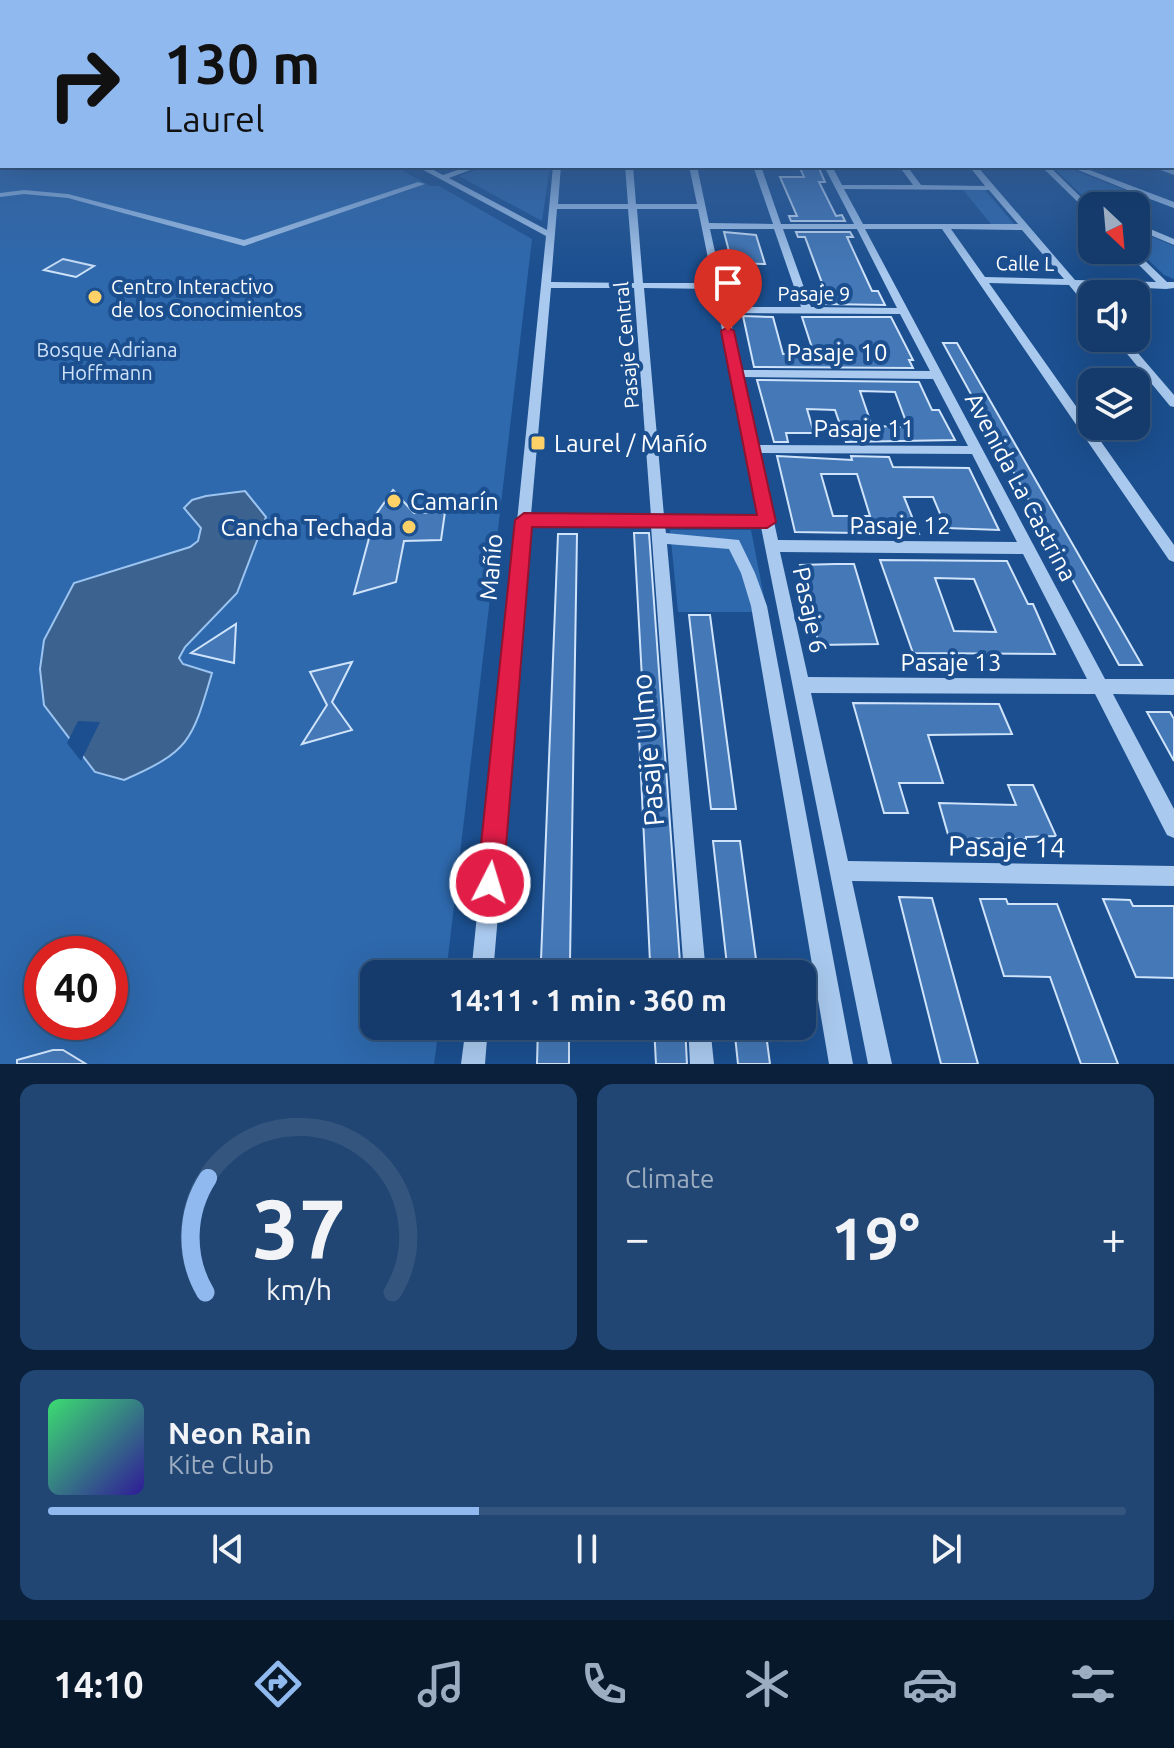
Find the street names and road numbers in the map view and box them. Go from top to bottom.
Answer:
street label: Calle L [995,251,1055,275]
street label: Pasaje Central [609,281,643,409]
street label: Pasaje 9 [778,282,850,305]
street label: Pasaje 10 [787,339,887,366]
street label: Avenida La Castrina [960,388,1082,586]
street label: Pasaje 11 [814,415,914,442]
street label: Pasaje 12 [850,512,950,539]
street label: Mañío [475,533,507,601]
street label: Pasaje 6 [788,564,832,656]
street label: Pasaje 13 [901,649,1001,676]
street label: Pasaje Ulmo [625,672,669,828]
street label: Pasaje 14 [948,829,1066,863]

